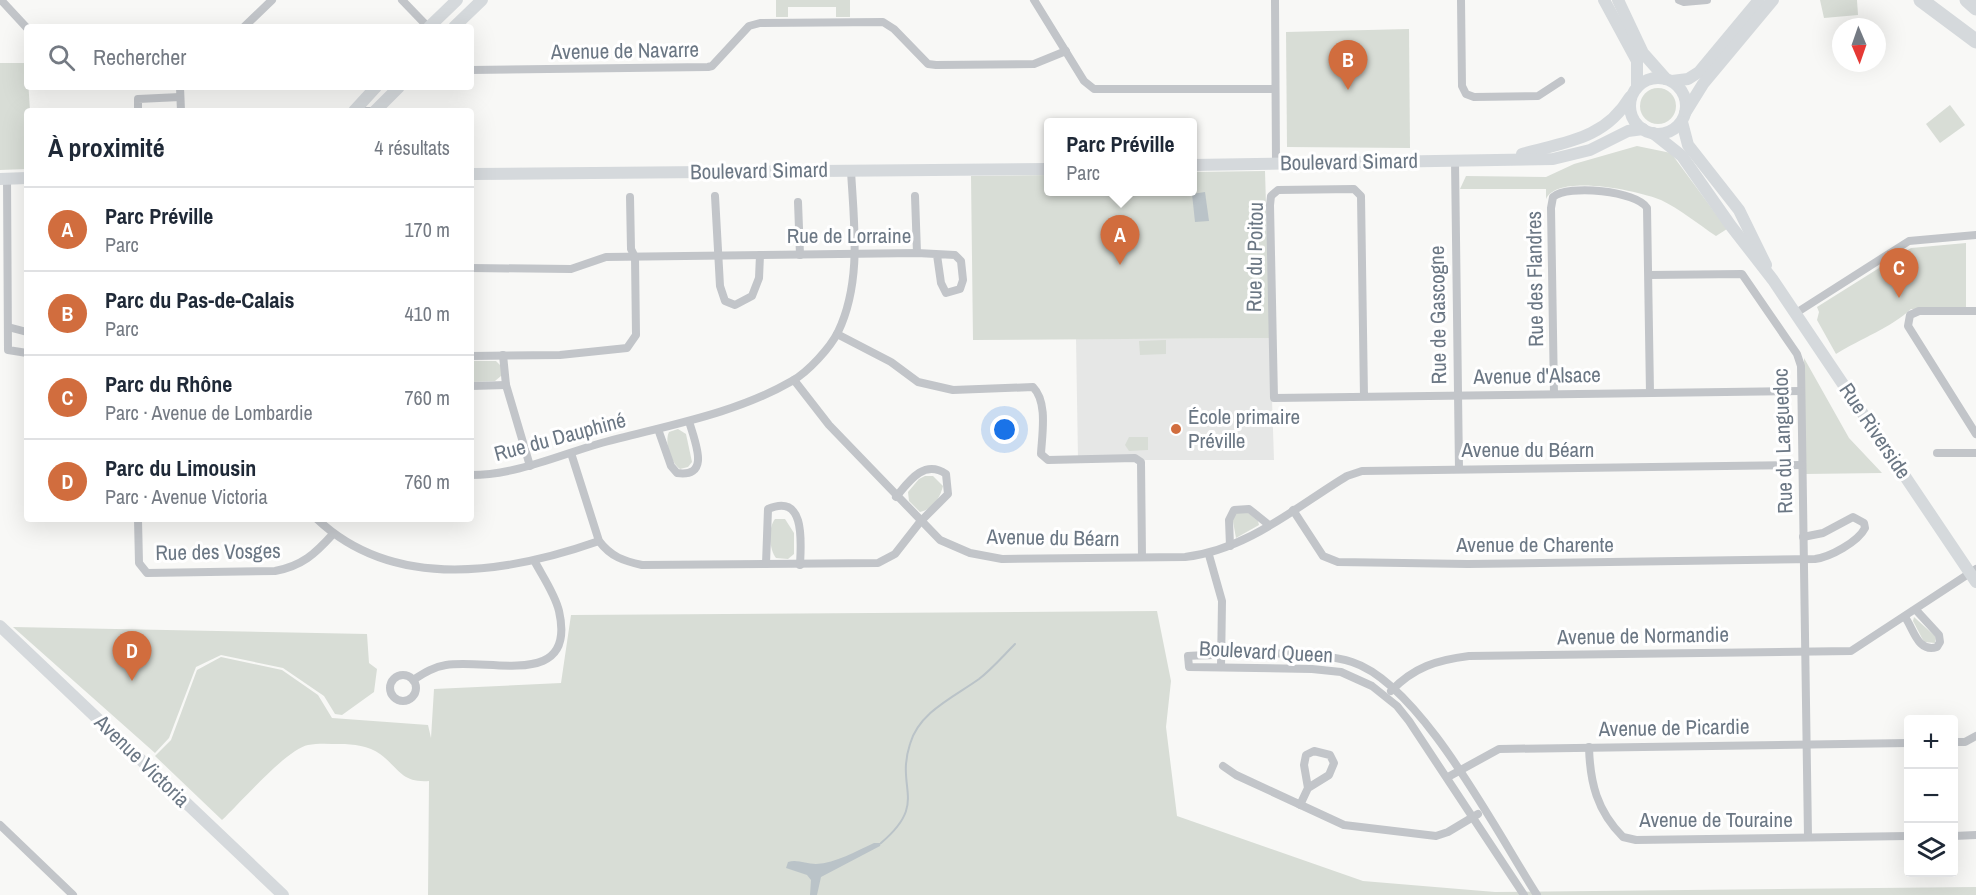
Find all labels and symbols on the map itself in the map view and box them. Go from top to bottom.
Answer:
north arrow [1832,18,1886,72]
street label: Avenue de Navarre [550,35,699,66]
pin: B [1328,40,1368,90]
street label: Boulevard Simard [1280,146,1418,177]
street label: Boulevard Simard [690,155,828,186]
street label: Rue du Poitou [1239,202,1270,312]
street label: Rue des Flandres [1519,211,1550,347]
pin: A [1100,216,1140,265]
street label: Rue de Lorraine [787,221,911,250]
street label: Rue de Gascogne [1422,245,1453,385]
pin: C [1880,248,1918,298]
street label: Avenue d'Alsace [1472,360,1601,391]
street label: Rue du Languedoc [1765,368,1800,514]
street label: Rue Riverside [1833,377,1918,484]
place label: École primaire Préville [1188,402,1300,455]
street label: Rue du Dauphiné [491,405,629,468]
your location [990,415,1019,444]
marker: École primaire Préville [1169,422,1183,436]
street label: Avenue du Béarn [1461,435,1594,464]
street label: Avenue du Béarn [985,522,1120,553]
street label: Avenue de Charente [1455,530,1614,559]
street label: Rue des Vosges [155,536,281,567]
street label: Avenue de Normandie [1556,620,1729,652]
pin: D [112,632,152,681]
street label: Boulevard Queen [1198,634,1334,669]
street label: Avenue Victoria [88,707,197,814]
street label: Avenue de Picardie [1597,712,1750,743]
street label: Avenue de Touraine [1638,805,1793,834]

